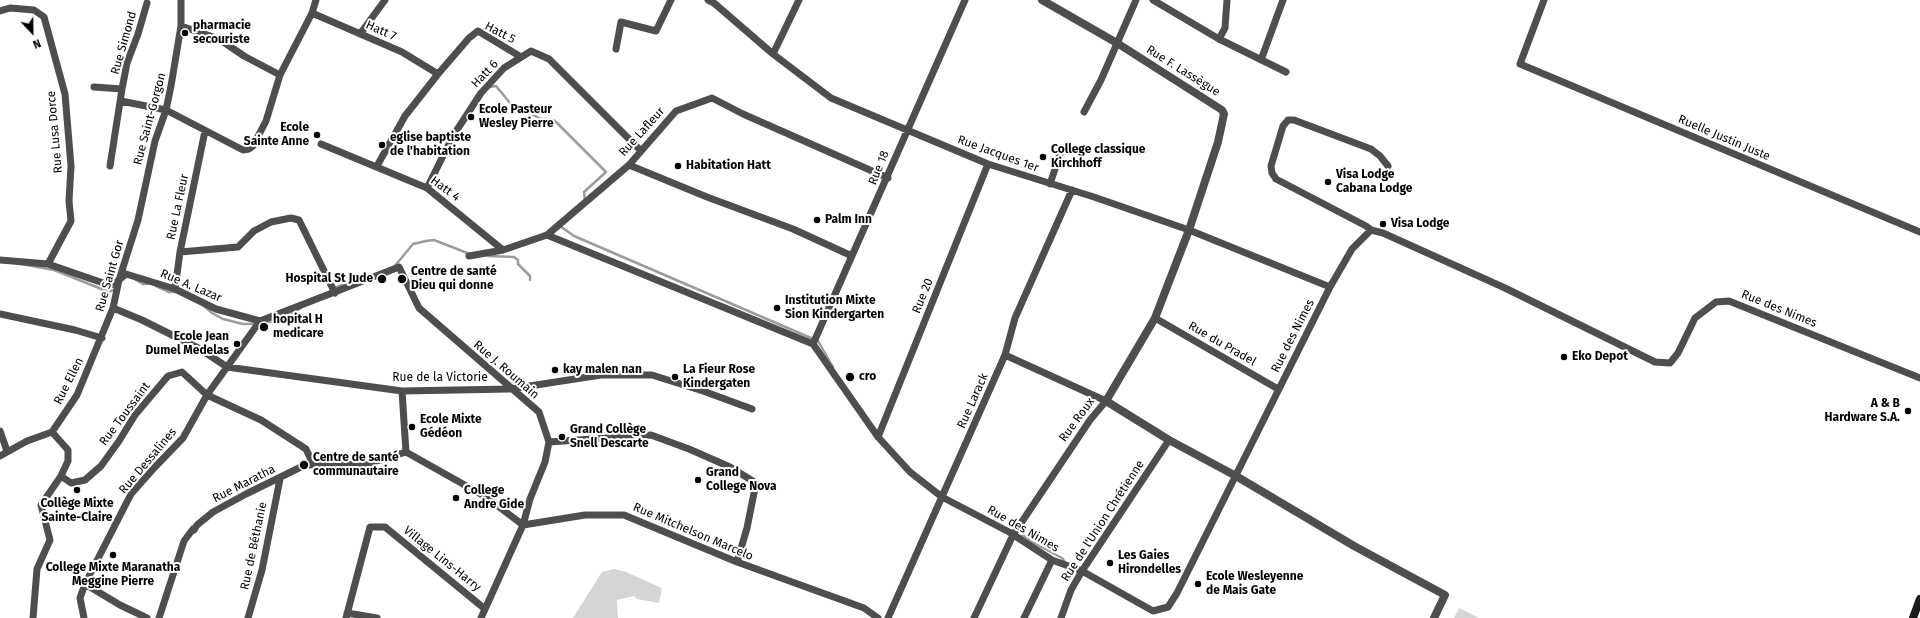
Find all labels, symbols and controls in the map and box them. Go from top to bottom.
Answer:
street label: Rue Simond [108,10,140,76]
north arrow [12,12,52,52]
street label: Hatt 7 [364,18,398,44]
place label: pharmacie secouriste [193,19,251,47]
street label: Hatt 5 [482,19,518,47]
marker: pharmacie secouriste [180,28,190,38]
text: N [31,36,43,51]
street label: Rue F. Lassègue [1143,43,1223,99]
street label: Hatt 6 [469,57,501,91]
street label: Rue Saint-Gorgon [131,71,169,167]
street label: Rue Lusa Dorce [44,90,66,174]
place label: Ecole Pasteur Wesley Pierre [479,103,554,131]
street label: Rue Lafleur [616,104,668,160]
marker: Ecole Pasteur Wesley Pierre [466,112,476,122]
street label: Ruelle Justin Juste [1676,112,1772,164]
place label: Ecole Sainte Anne [244,121,309,149]
marker: Ecole Sainte Anne [312,130,322,140]
place label: eglise baptiste de l'habitation [390,131,471,159]
street label: Rue Jacques 1er [955,133,1041,175]
marker: eglise baptiste de l'habitation [377,140,387,150]
place label: College classique Kirchhoff [1051,143,1145,171]
street label: Rue 18 [866,149,892,187]
marker: College classique Kirchhoff [1038,152,1048,162]
place label: Habitation Hatt [686,159,771,173]
marker: Habitation Hatt [673,161,683,171]
place label: Visa Lodge Cabana Lodge [1336,168,1412,196]
street label: Rue La Fleur [164,173,192,241]
street label: Hatt 4 [427,174,463,204]
marker: Visa Lodge Cabana Lodge [1323,177,1333,187]
place label: Palm Inn [825,213,872,227]
marker: Palm Inn [812,215,822,225]
place label: Visa Lodge [1391,217,1449,231]
marker: Visa Lodge [1378,219,1388,229]
street label: Rue Saint Gor [93,238,127,314]
place label: Centre de santé Dieu qui donne [411,265,497,293]
street label: Rue A. Lazar [158,267,224,305]
place label: Hospital St Jude [285,272,373,286]
marker: Hospital St Jude [376,273,388,285]
marker: Centre de santé Dieu qui donne [396,273,408,285]
street label: Rue 20 [909,276,937,316]
street label: Rue des Nimes [1739,287,1819,331]
place label: Institution Mixte Sion Kindergarten [785,294,884,322]
street label: Rue des Nimes [1268,297,1318,375]
marker: Institution Mixte Sion Kindergarten [772,303,782,313]
place label: hopital H medicare [273,313,324,341]
street label: Rue du Pradel [1185,319,1259,369]
marker: hopital H medicare [258,321,270,333]
place label: Ecole Jean Dumel Medelas [146,330,229,358]
street label: Rue J. Roumain [470,338,542,402]
marker: Ecole Jean Dumel Medelas [232,339,242,349]
place label: Eko Depot [1572,350,1628,364]
marker: Eko Depot [1559,352,1569,362]
street label: Rue Ellen [51,355,87,407]
place label: kay malen nan [563,363,642,377]
place label: La Fieur Rose Kindergaten [683,363,755,391]
marker: kay malen nan [550,365,560,375]
place label: cro [859,370,876,384]
street label: Rue de la Victorie [392,371,488,385]
marker: cro [844,371,856,383]
street label: Rue Larack [954,371,992,431]
marker: La Fieur Rose Kindergaten [670,372,680,382]
street label: Rue Toussaint [96,379,154,449]
street label: Rue Roux [1056,395,1098,445]
place label: A & B Hardware S.A. [1825,397,1900,425]
marker: A & B Hardware S.A. [1903,406,1913,416]
place label: Ecole Mixte Gédéon [420,413,482,441]
marker: Ecole Mixte Gédéon [407,422,417,432]
place label: Grand Collège Snell Descarte [570,423,649,451]
street label: Rue Dessalines [116,425,180,497]
marker: Grand Collège Snell Descarte [557,432,567,442]
place label: Centre de santé communautaire [313,451,399,479]
street label: Rue de l'Union Chrétienne [1058,458,1148,584]
marker: Centre de santé communautaire [298,459,310,471]
street label: Rue Maratha [210,462,278,506]
place label: Grand College Nova [706,466,777,494]
marker: Grand College Nova [693,475,703,485]
place label: College Andre Gide [464,484,524,512]
marker: Collège Mixte Sainte-Claire [72,485,82,495]
marker: College Andre Gide [451,493,461,503]
place label: Collège Mixte Sainte-Claire [40,497,114,525]
street label: Rue Mitchelson Marcelo [631,500,755,564]
street label: Rue de Béthanie [238,501,270,591]
street label: Rue des Nimes [985,503,1061,555]
street label: Village Lins-Harry [400,523,484,595]
place label: Les Gaies Hirondelles [1118,549,1181,577]
marker: College Mixte Maranatha Meggine Pierre [108,550,118,560]
marker: Les Gaies Hirondelles [1105,558,1115,568]
place label: College Mixte Maranatha Meggine Pierre [46,561,180,589]
place label: Ecole Wesleyenne de Mais Gate [1206,570,1303,598]
marker: Ecole Wesleyenne de Mais Gate [1193,579,1203,589]

